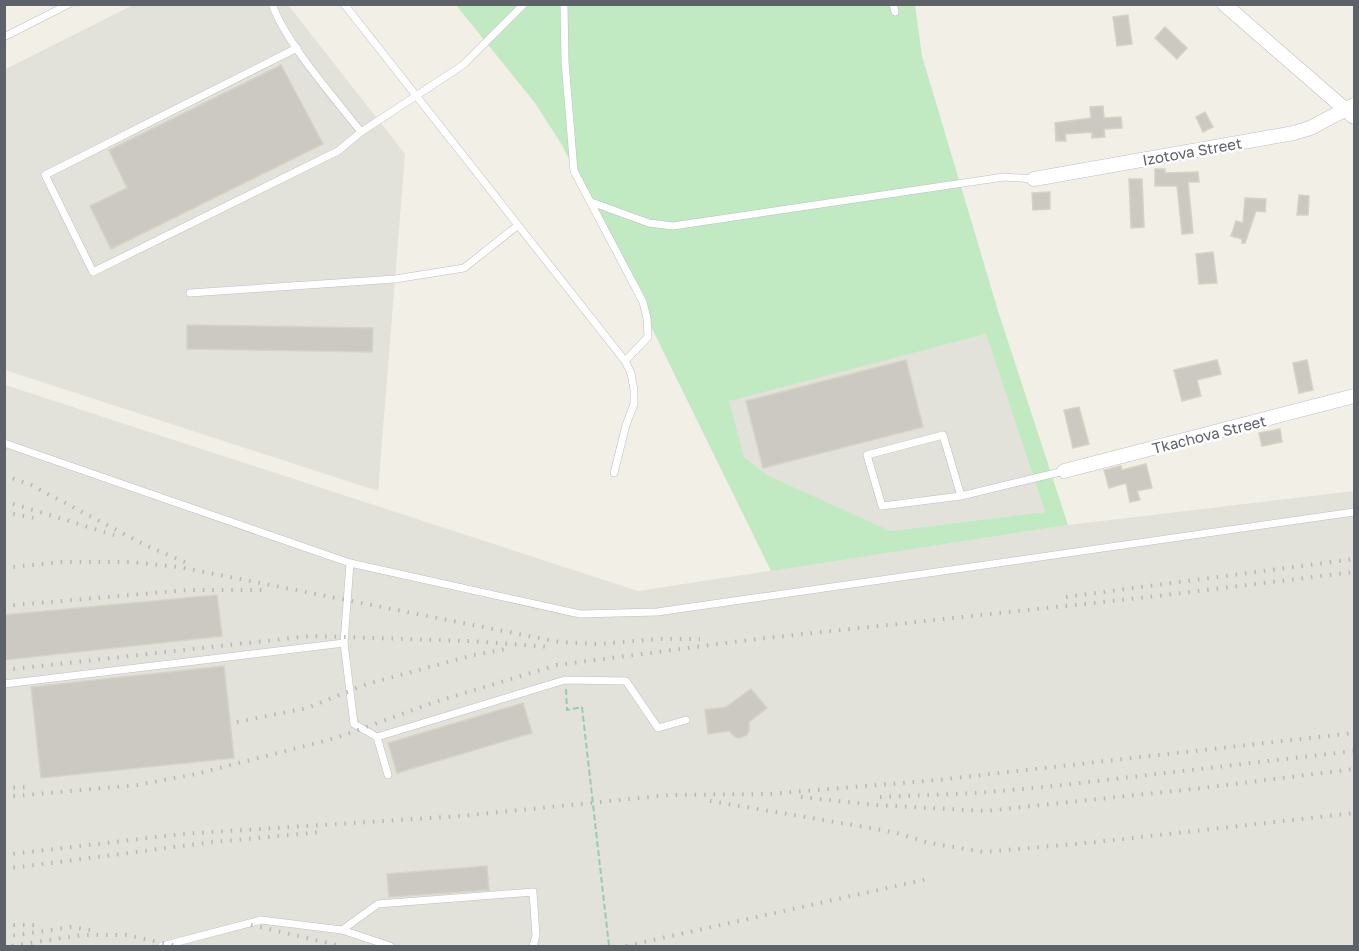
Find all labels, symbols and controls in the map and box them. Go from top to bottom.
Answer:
street label: Izotova Street [1141,133,1243,169]
street label: Tkachova Street [1150,411,1268,457]

